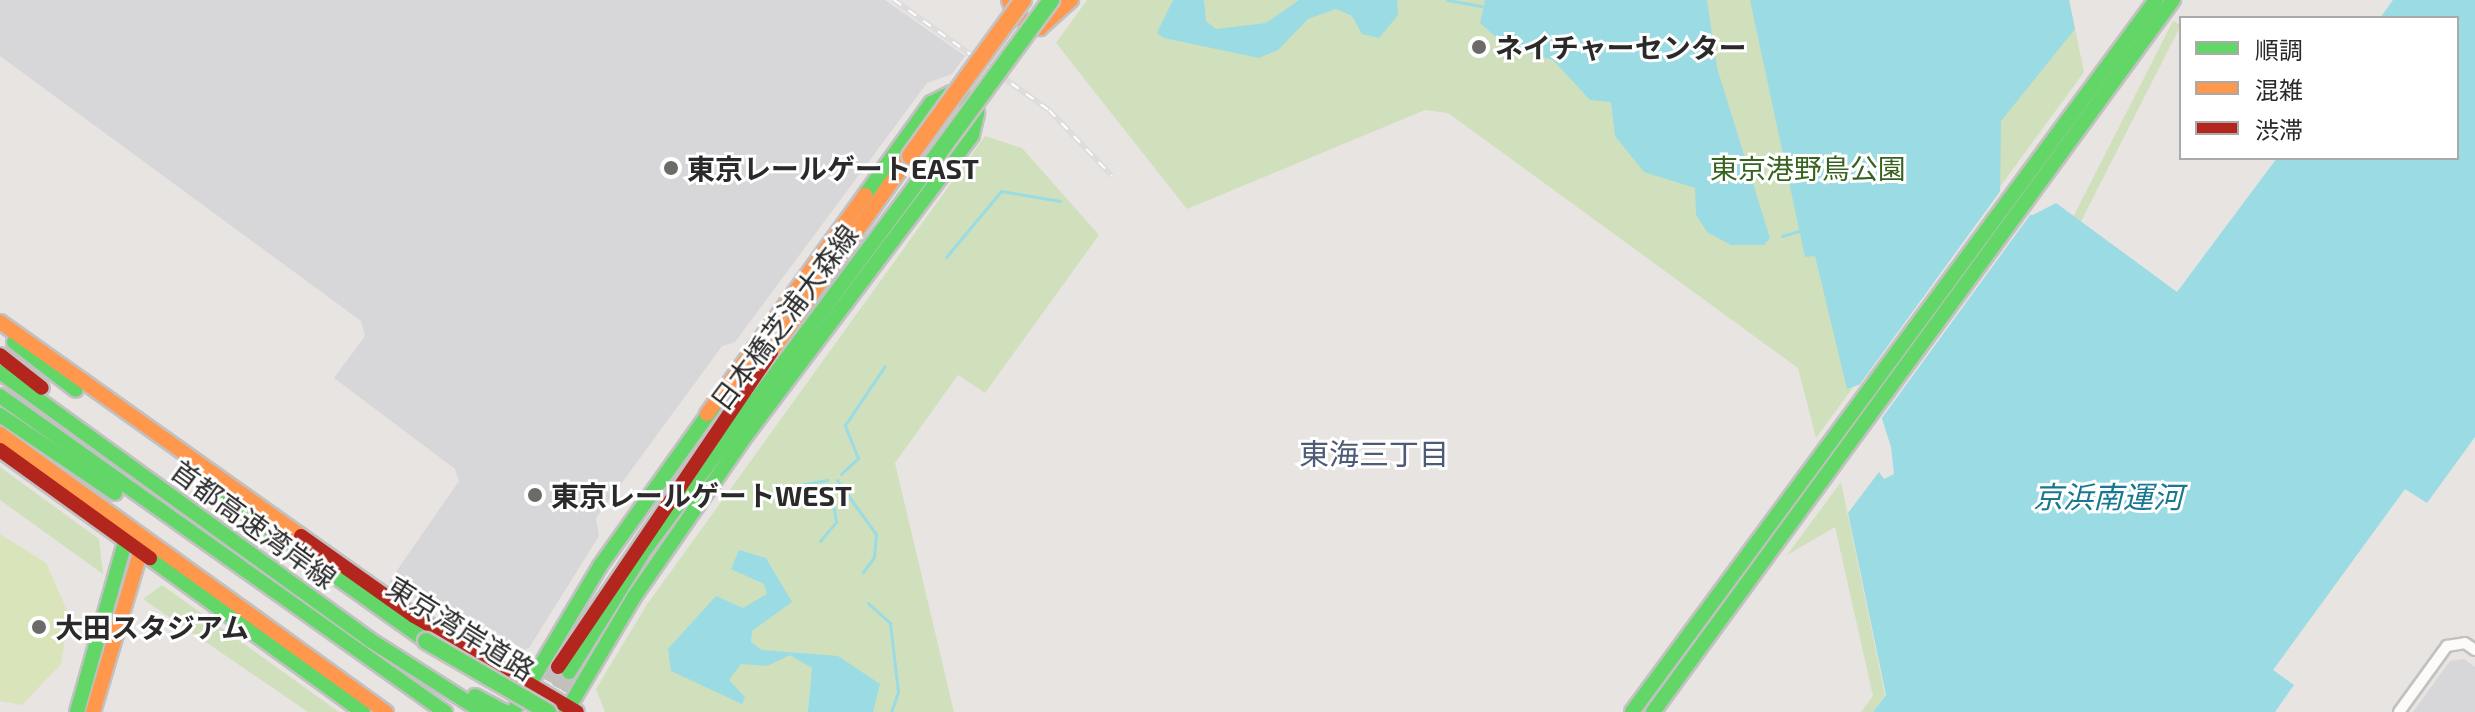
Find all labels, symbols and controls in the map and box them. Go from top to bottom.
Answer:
legend [2179,16,2459,160]
place label: ネイチャーセンター [1495,30,1747,64]
text: 順調 [2255,35,2303,64]
marker: ネイチャーセンター [1470,38,1488,56]
text: 混雑 [2255,75,2303,104]
text: 渋滞 [2255,115,2303,144]
place label: 東京レールゲートEAST [687,151,979,185]
park label: 東京港野鳥公園 [1710,151,1906,185]
marker: 東京レールゲートEAST [662,159,680,177]
street label: 日本橋芝浦大森線 [703,217,865,417]
district label: 東海三丁目 [1299,435,1449,471]
street label: 首都高速湾岸線 [165,453,343,595]
place label: 東京レールゲートWEST [551,478,852,512]
water label: 京浜南運河 [2033,478,2183,514]
marker: 東京レールゲートWEST [526,486,544,504]
street label: 東京湾岸道路 [381,569,541,687]
place label: 大田スタジアム [55,610,251,644]
marker: 大田スタジアム [30,618,48,636]

